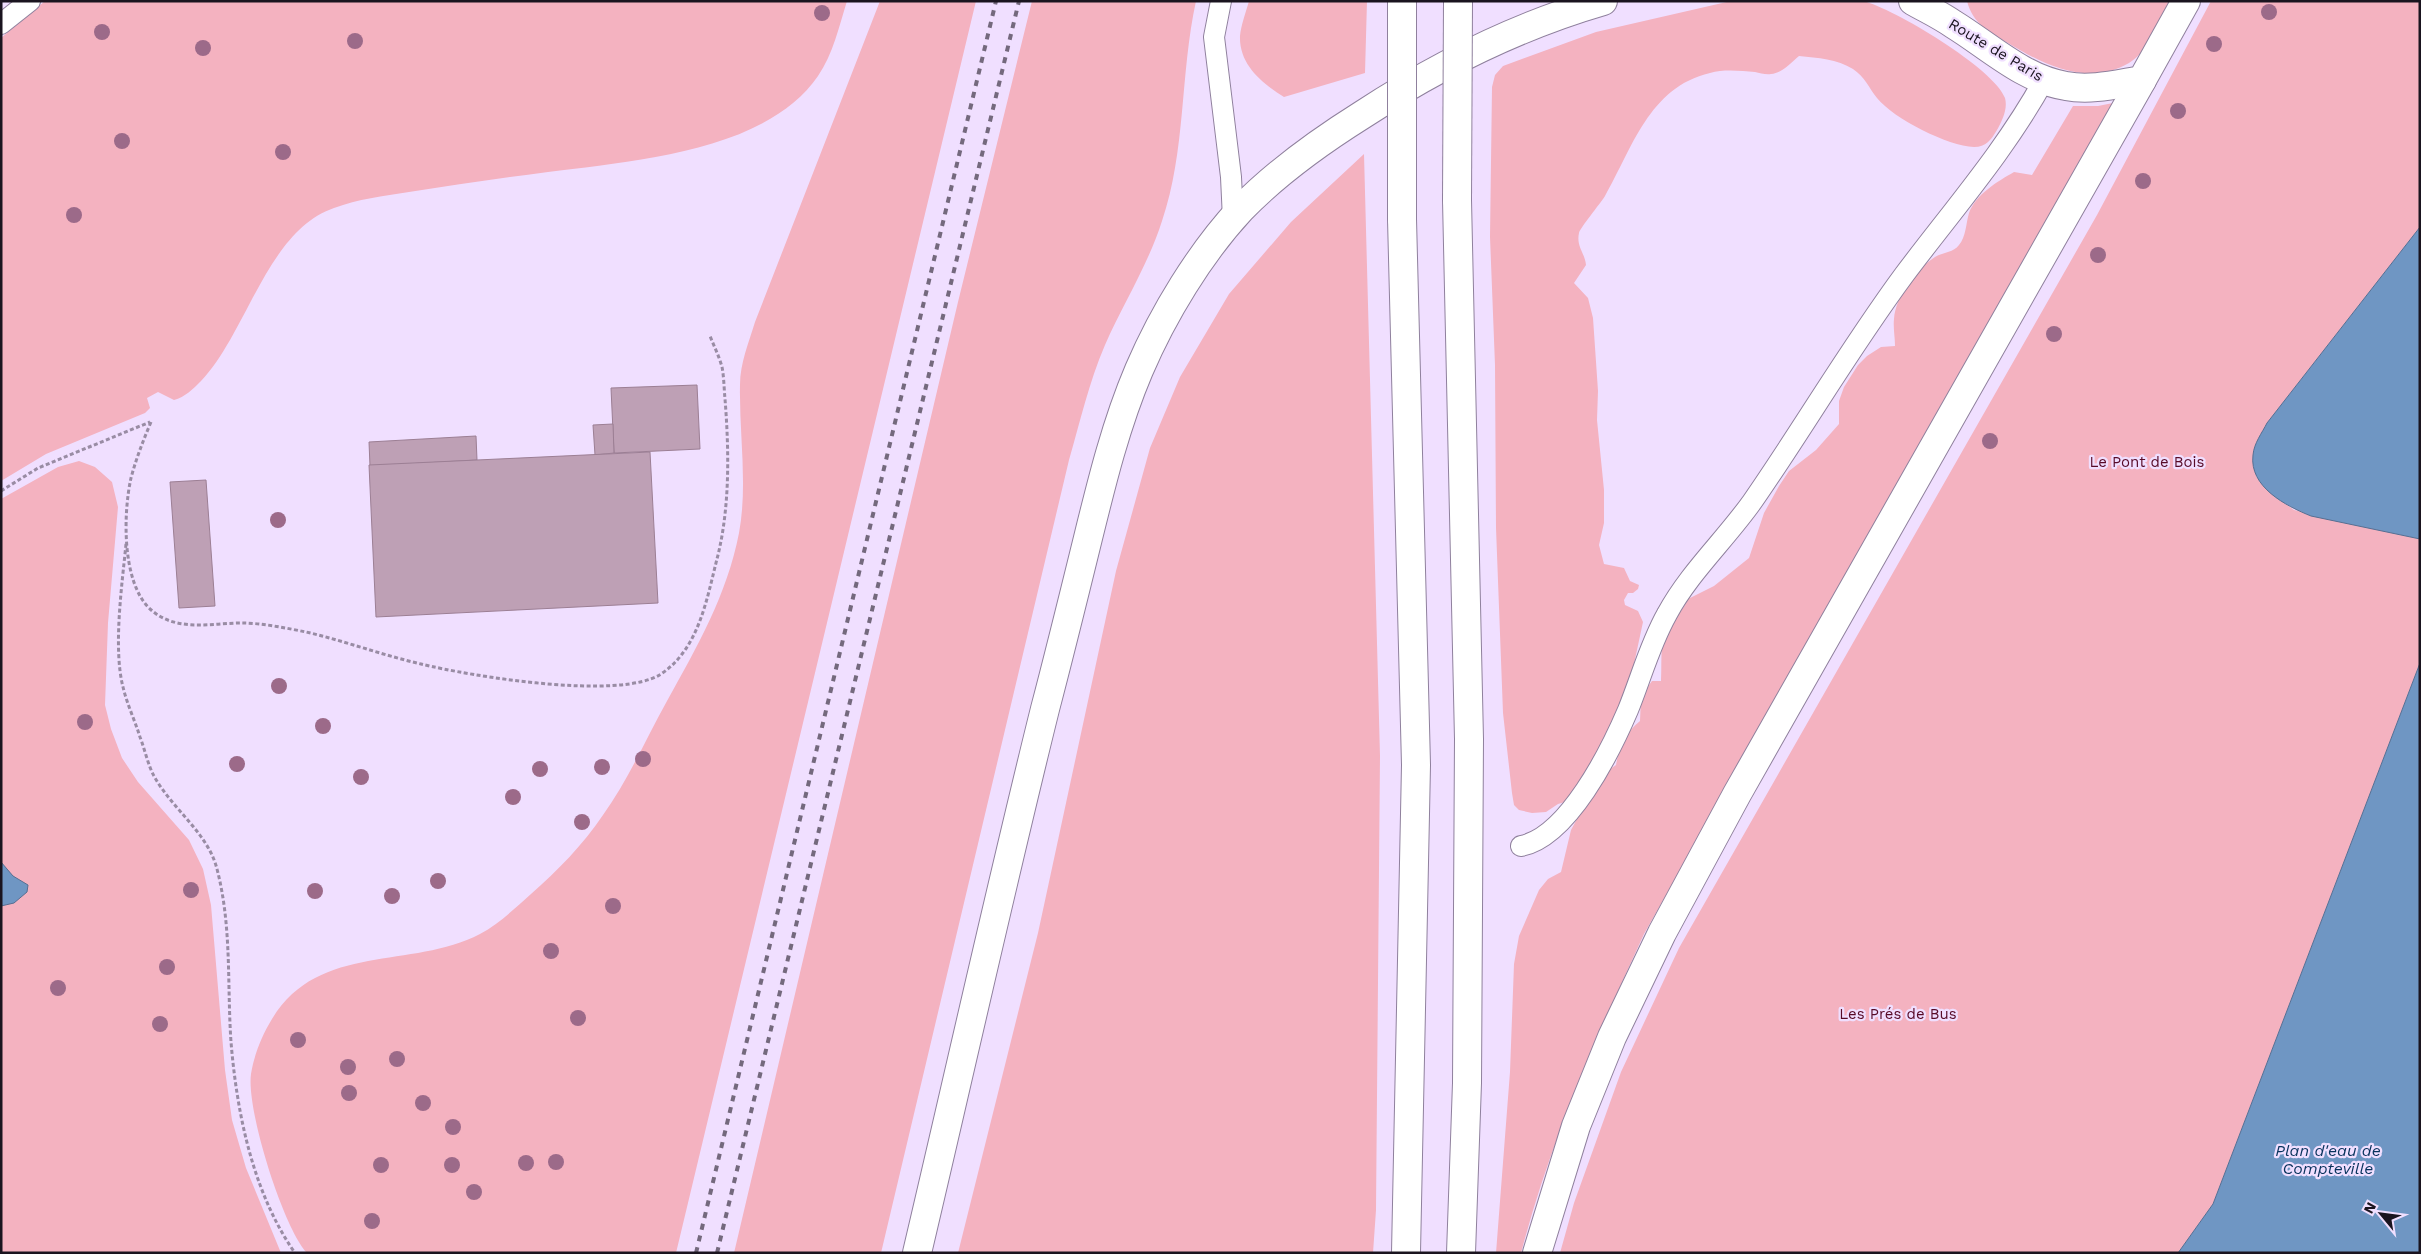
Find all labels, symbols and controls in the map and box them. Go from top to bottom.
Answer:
street label: Route de Paris [1946,15,2047,85]
park label: Le Pont de Bois [2090,453,2205,471]
park label: Les Prés de Bus [1839,1005,1957,1023]
water label: Plan d'eau de Compteville [2275,1141,2381,1178]
north arrow [2356,1189,2406,1239]
text: N [2360,1199,2379,1216]

